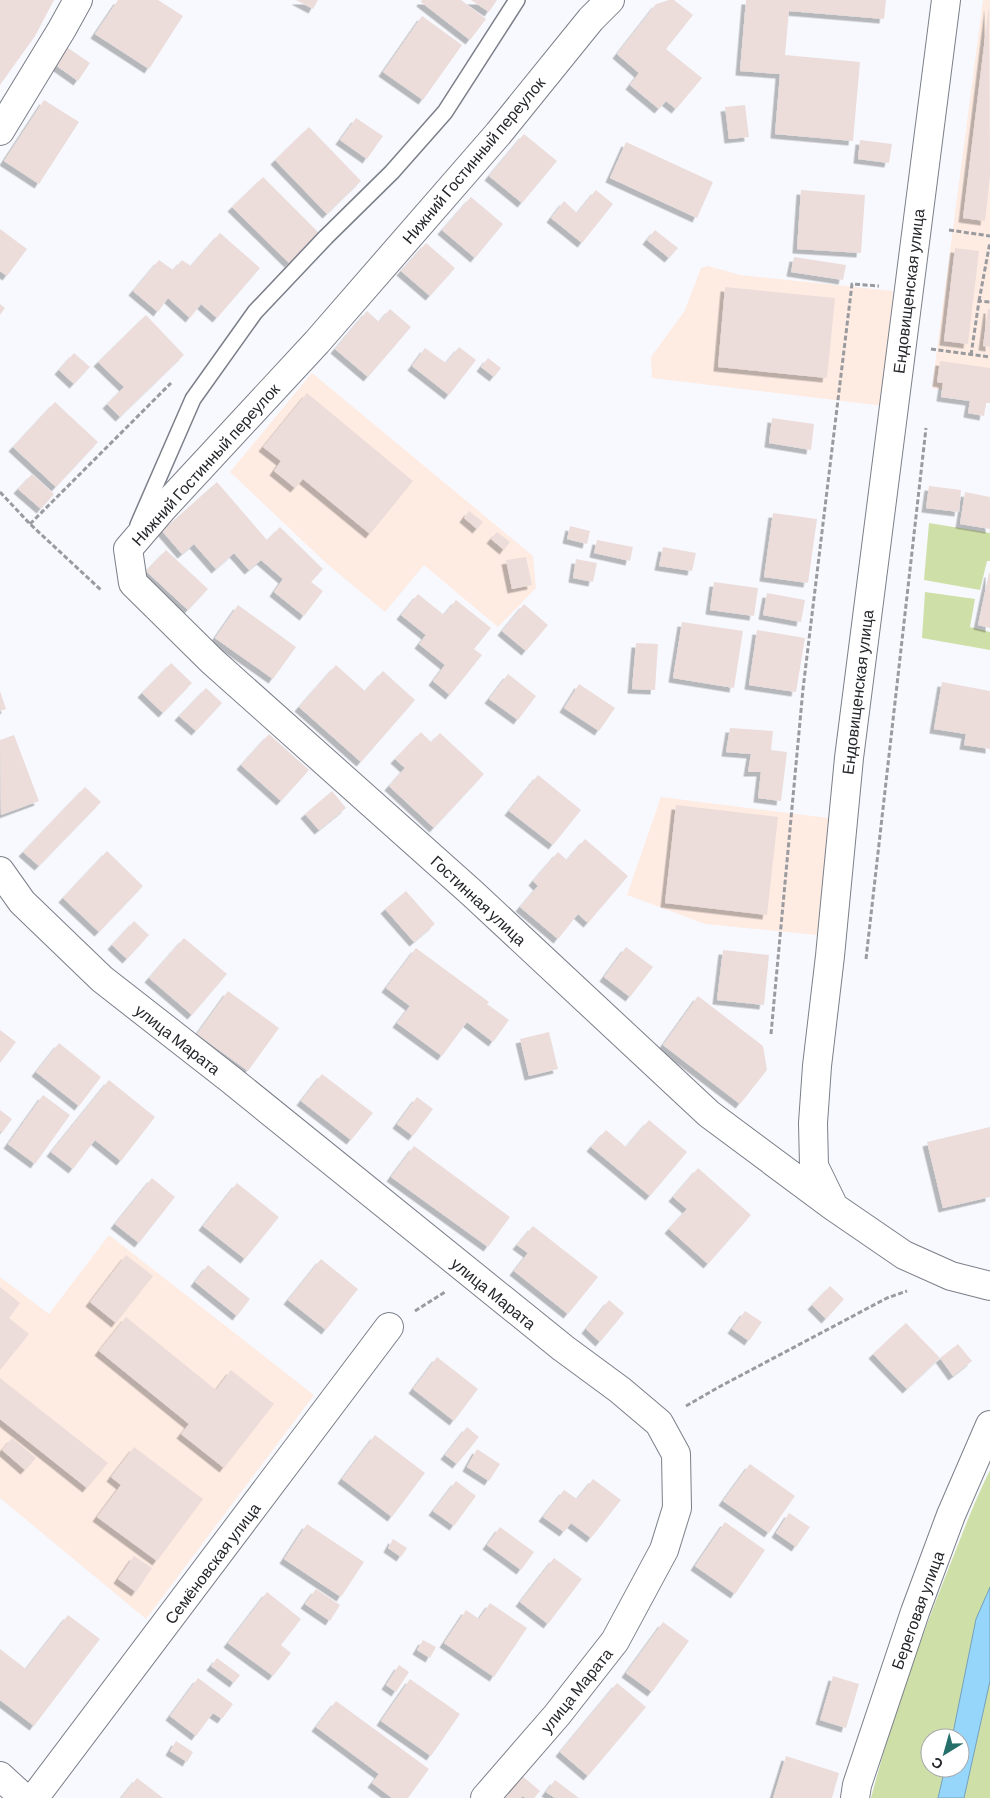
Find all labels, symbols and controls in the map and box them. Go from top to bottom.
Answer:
street label: Нижний Гостинный переулок [398,72,549,247]
street label: Ендовищенская улица [888,207,928,375]
street label: Нижний Гостинный переулок [127,378,283,549]
street label: Ендовищенская улица [837,608,877,776]
street label: Гостинная улица [427,851,531,949]
street label: улица Марата [132,1000,225,1078]
street label: улица Марата [448,1253,540,1333]
street label: Семёновская улица [160,1499,264,1627]
street label: Береговая улица [887,1548,947,1672]
street label: улица Марата [536,1644,616,1736]
north arrow [920,1728,970,1778]
text: С [928,1754,946,1774]

